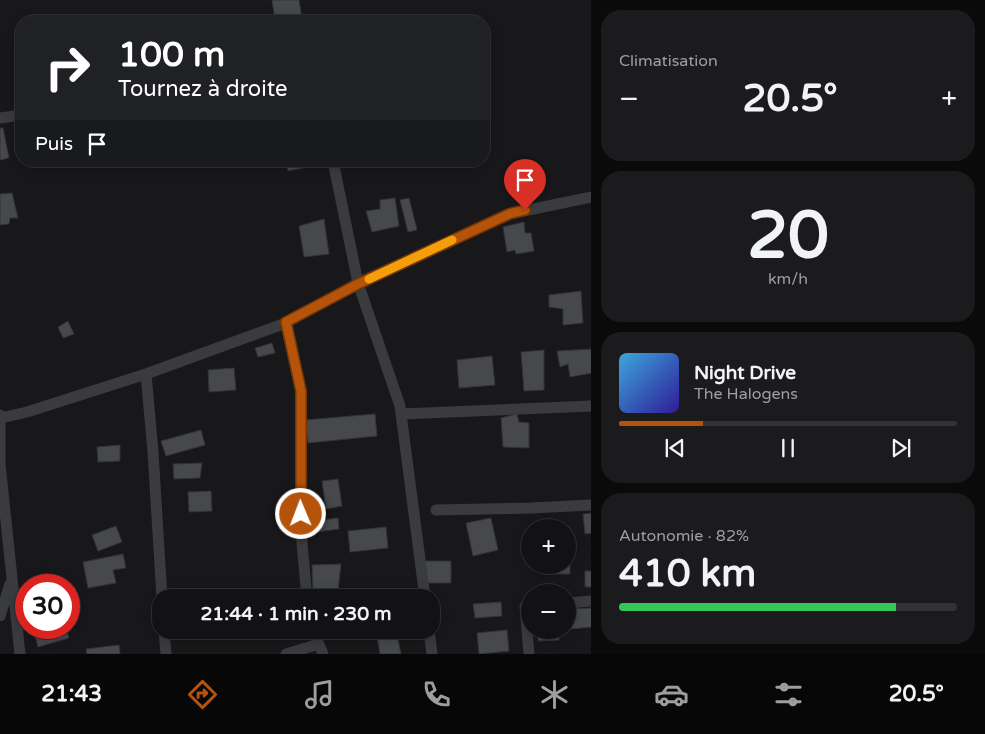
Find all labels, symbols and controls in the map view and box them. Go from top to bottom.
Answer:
text: 100 m [118,34,225,76]
icon: right [35,35,100,100]
text: Climatisation [619,51,718,71]
text: Tournez à droite [118,76,287,102]
text: 20.5° [743,76,838,122]
text: − [619,82,639,116]
text: + [941,82,957,116]
icon: arrive [83,130,111,158]
text: Puis [35,133,73,155]
pin [504,159,546,210]
icon: arrive [511,166,539,194]
text: 20 [747,197,829,276]
text: km/h [768,269,808,289]
text: Night Drive [694,362,796,384]
text: The Halogens [694,384,798,404]
icon: previous [661,434,689,462]
icon: pause [774,434,802,462]
icon: next [887,434,915,462]
position arrow [274,487,326,539]
map controls [521,519,576,639]
button: + [521,519,576,574]
text: Autonomie · 82% [619,526,749,546]
text: 410 km [619,551,756,597]
speed limit sign: 30 [15,574,80,639]
button: − [521,584,576,639]
text: 21:44 · 1 min · 230 m [200,603,392,625]
icon: directions [185,677,220,712]
icon: music [302,677,337,712]
icon: phone [419,677,454,712]
icon: climate [537,677,572,712]
icon: car [654,677,689,712]
icon: filters [771,677,806,712]
text: 21:43 [41,681,102,707]
text: 20.5° [889,681,944,707]

